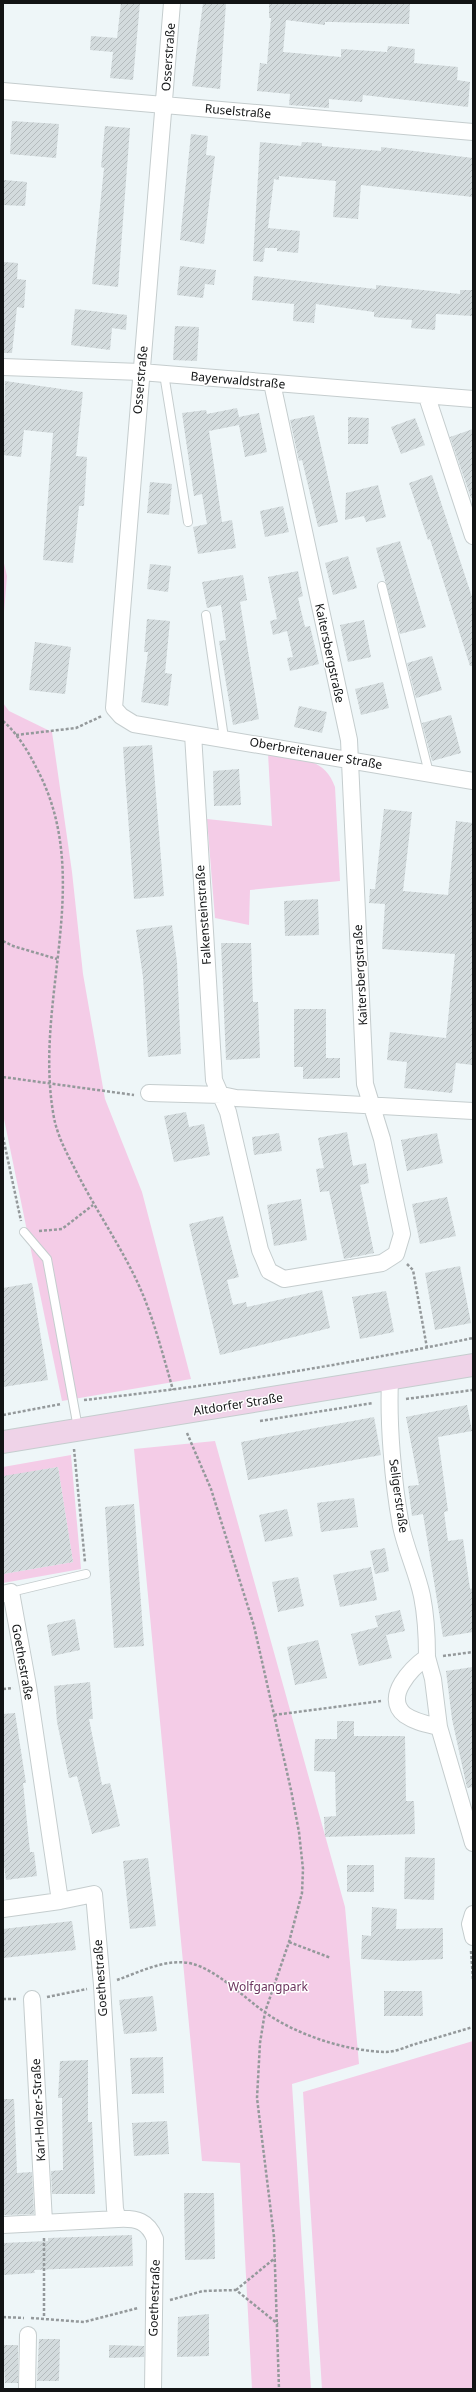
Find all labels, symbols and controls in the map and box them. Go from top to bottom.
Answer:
street label: Osserstraße [157,22,179,92]
street label: Ruselstraße [204,100,272,122]
street label: Osserstraße [129,345,151,415]
street label: Bayerwaldstraße [190,367,286,393]
street label: Kaitersbergstraße [311,602,349,705]
street label: Oberbreitenauer Straße [248,733,384,773]
street label: Falkensteinstraße [191,864,215,965]
street label: Kaitersbergstraße [349,924,371,1026]
street label: Altdorfer Straße [192,1388,284,1419]
street label: Seligerstraße [385,1458,413,1534]
street label: Goethestraße [8,1623,38,1702]
street label: Goethestraße [89,1939,111,2017]
park label: Wolfgangpark [228,1978,308,1995]
street label: Karl-Holzer-Straße [27,2058,49,2162]
street label: Goethestraße [144,2259,164,2337]

